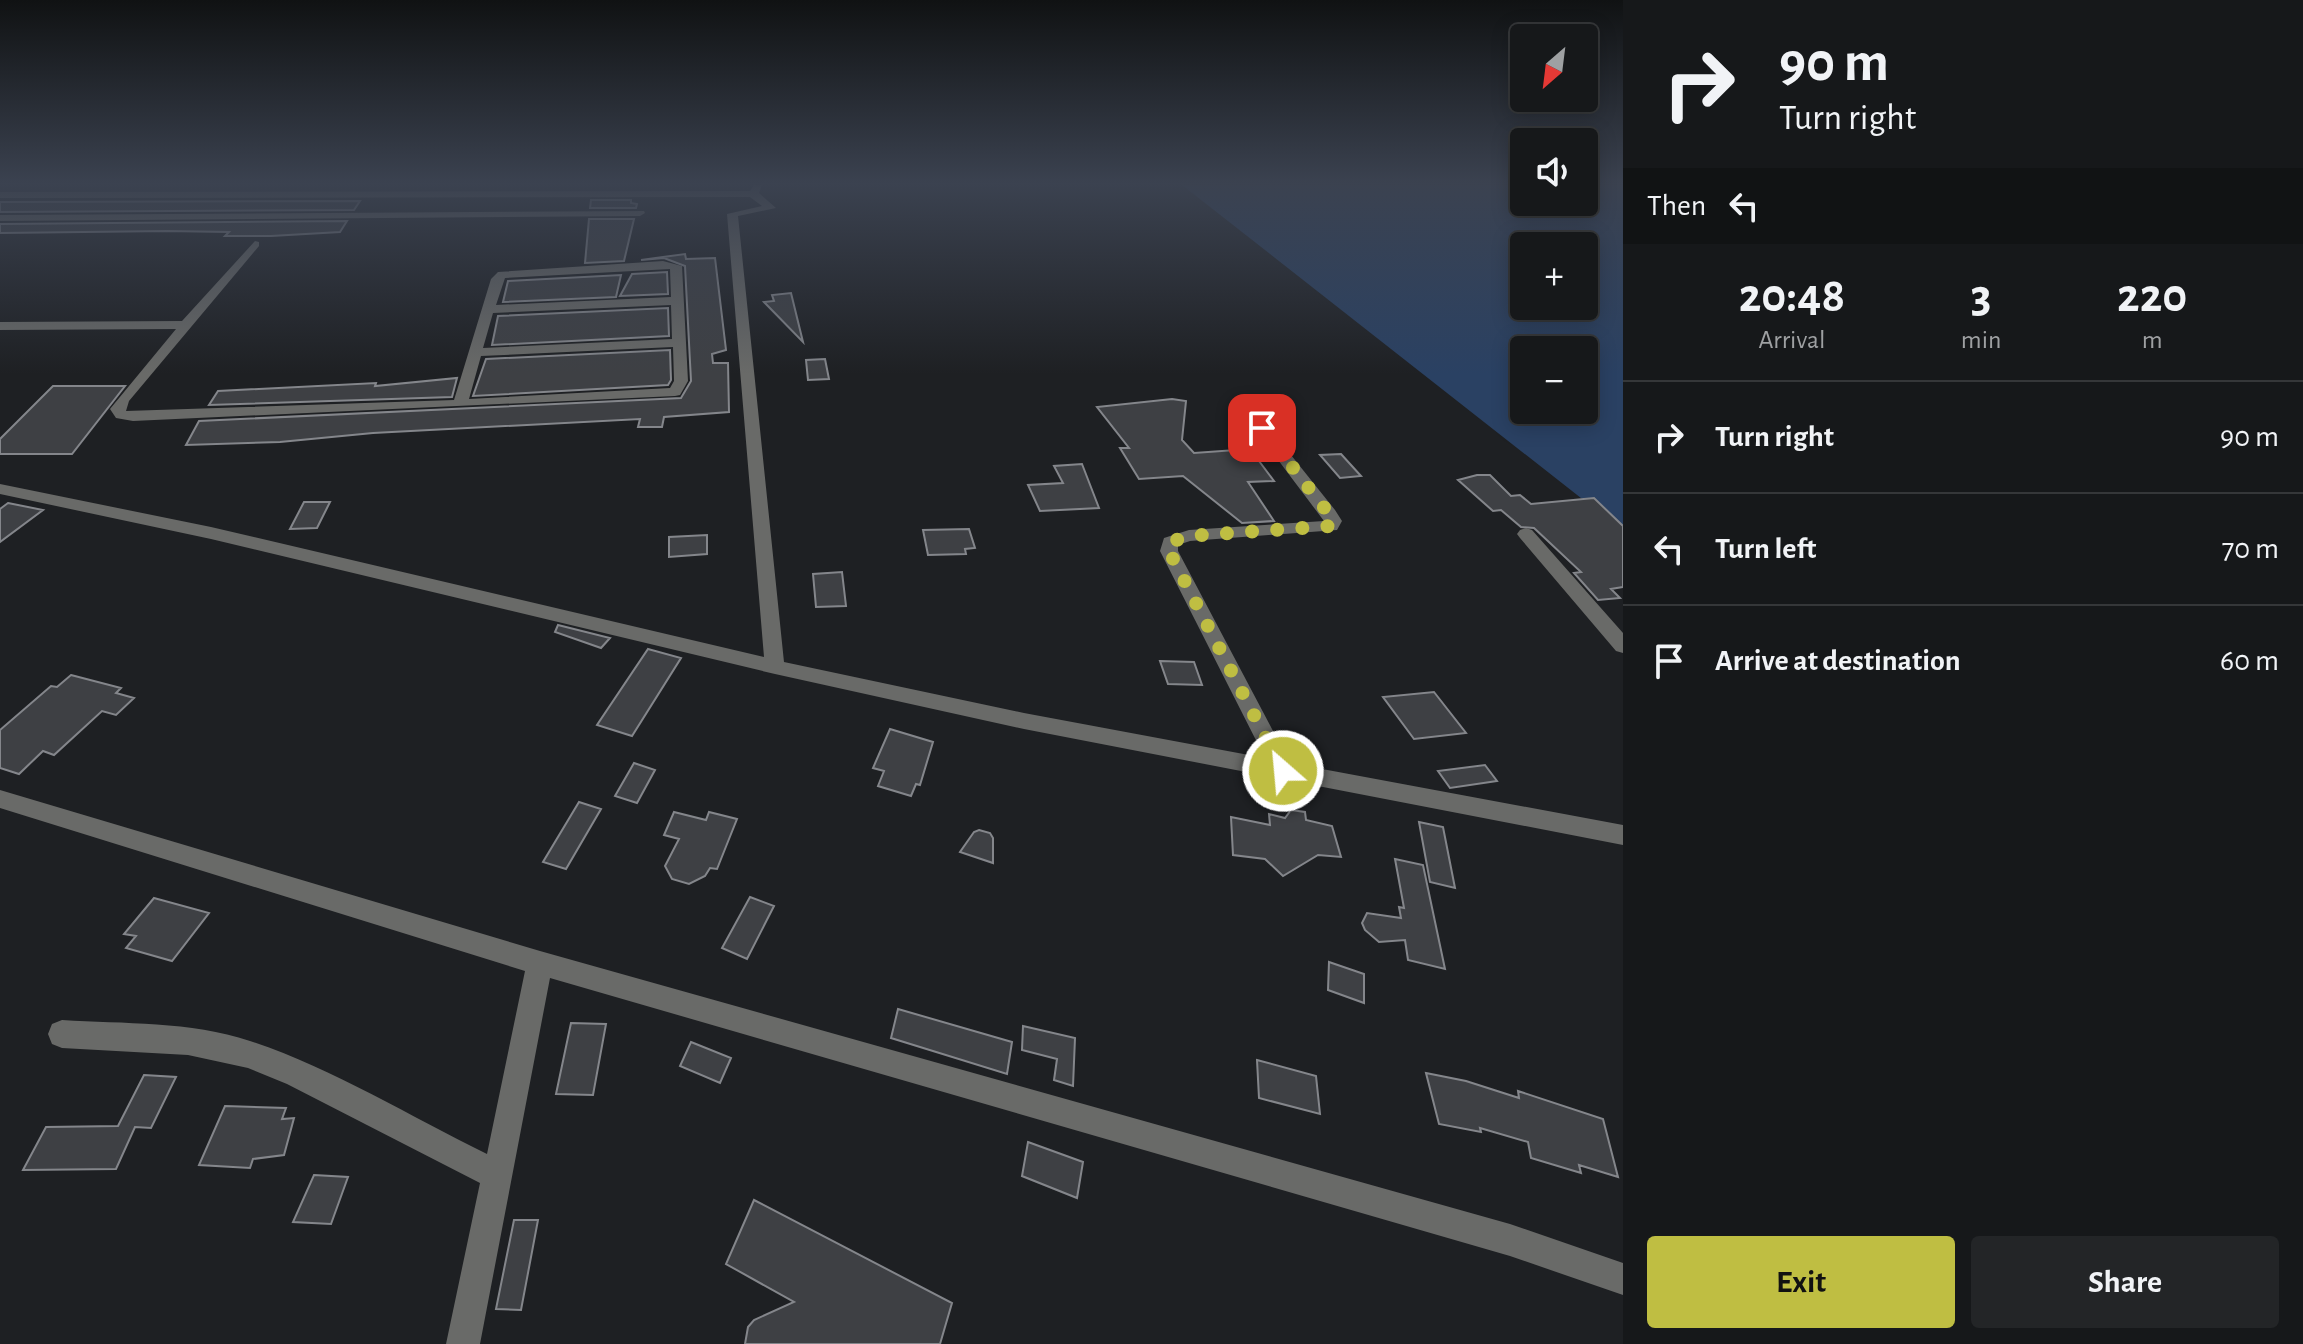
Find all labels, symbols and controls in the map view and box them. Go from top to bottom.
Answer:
north arrow [1510,24,1598,112]
map controls [1510,24,1598,424]
icon: right [1647,32,1751,136]
text: 90 m [1779,35,1889,91]
text: Turn right [1779,100,1916,136]
button: sound [1510,128,1598,216]
icon: left [1722,184,1766,228]
text: Then [1647,191,1706,221]
button: + [1510,232,1598,320]
text: 20:48 [1739,273,1845,321]
text: 3 [1971,273,1991,321]
text: 220 [2117,273,2187,321]
text: Arrival [1758,327,1825,353]
text: min [1961,327,2001,353]
text: m [2142,327,2163,353]
button: − [1510,336,1598,424]
pin [1228,394,1296,462]
icon: arrive [1240,406,1284,450]
icon: right [1647,415,1691,459]
text: Turn right [1715,422,1834,452]
text: 90 m [2220,422,2279,452]
icon: left [1647,527,1691,571]
text: Turn left [1715,534,1816,564]
text: 70 m [2222,534,2279,564]
icon: arrive [1647,639,1691,683]
text: Arrive at destination [1715,646,1961,676]
text: 60 m [2220,646,2279,676]
position arrow [1241,729,1325,813]
button: Exit [1647,1236,1955,1328]
button: Share [1971,1236,2279,1328]

